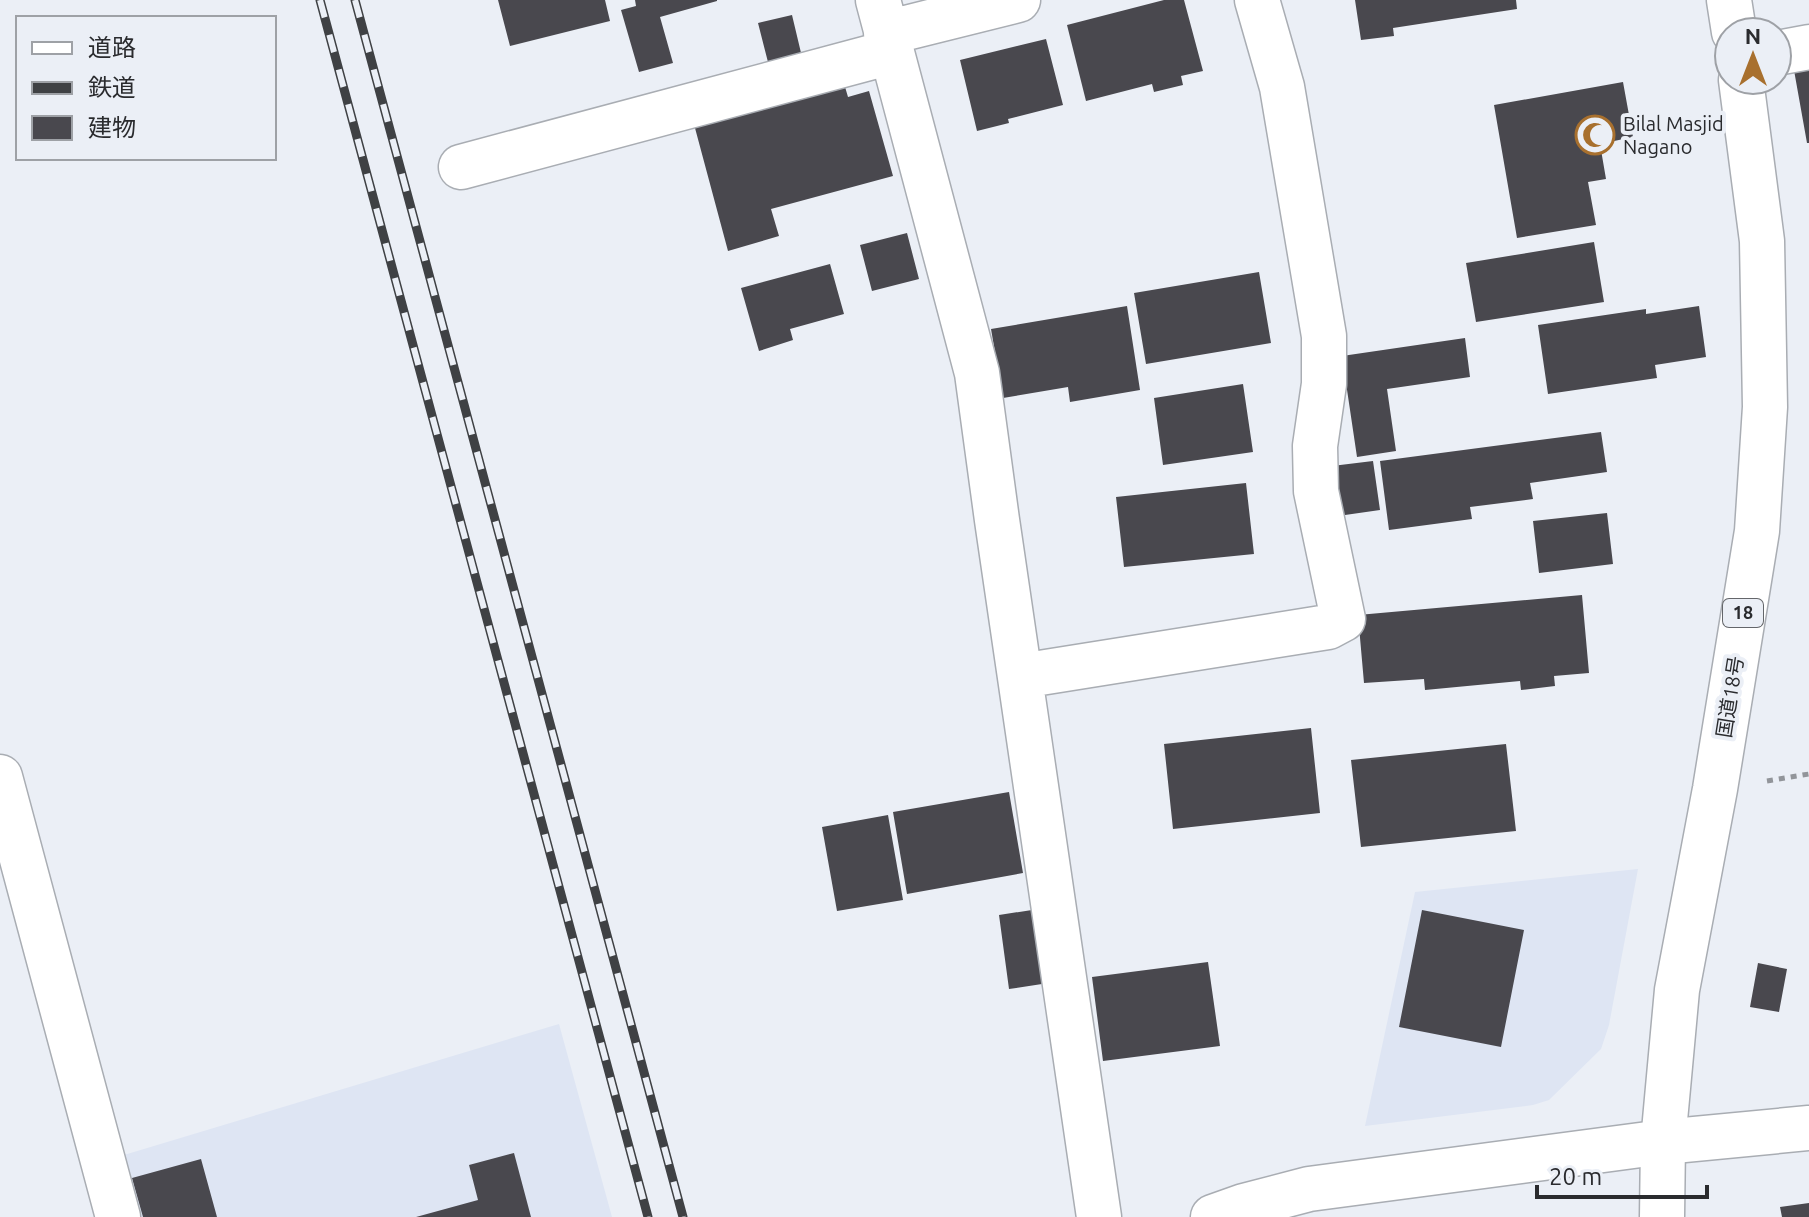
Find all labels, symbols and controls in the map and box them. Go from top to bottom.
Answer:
legend [16,16,276,160]
north arrow [1713,16,1793,96]
text: N [1745,23,1761,48]
text: 道路 [88,34,136,61]
text: 鉄道 [88,74,136,101]
place label: Bilal Masjid Nagano [1623,112,1724,158]
text: 建物 [88,114,136,141]
mosque icon: Bilal Masjid Nagano [1574,114,1616,156]
road number: 18 [1723,599,1763,627]
street label: 国道18号 [1712,654,1747,739]
scale bar [1537,1149,1707,1199]
text: 20 m [1549,1163,1602,1190]

